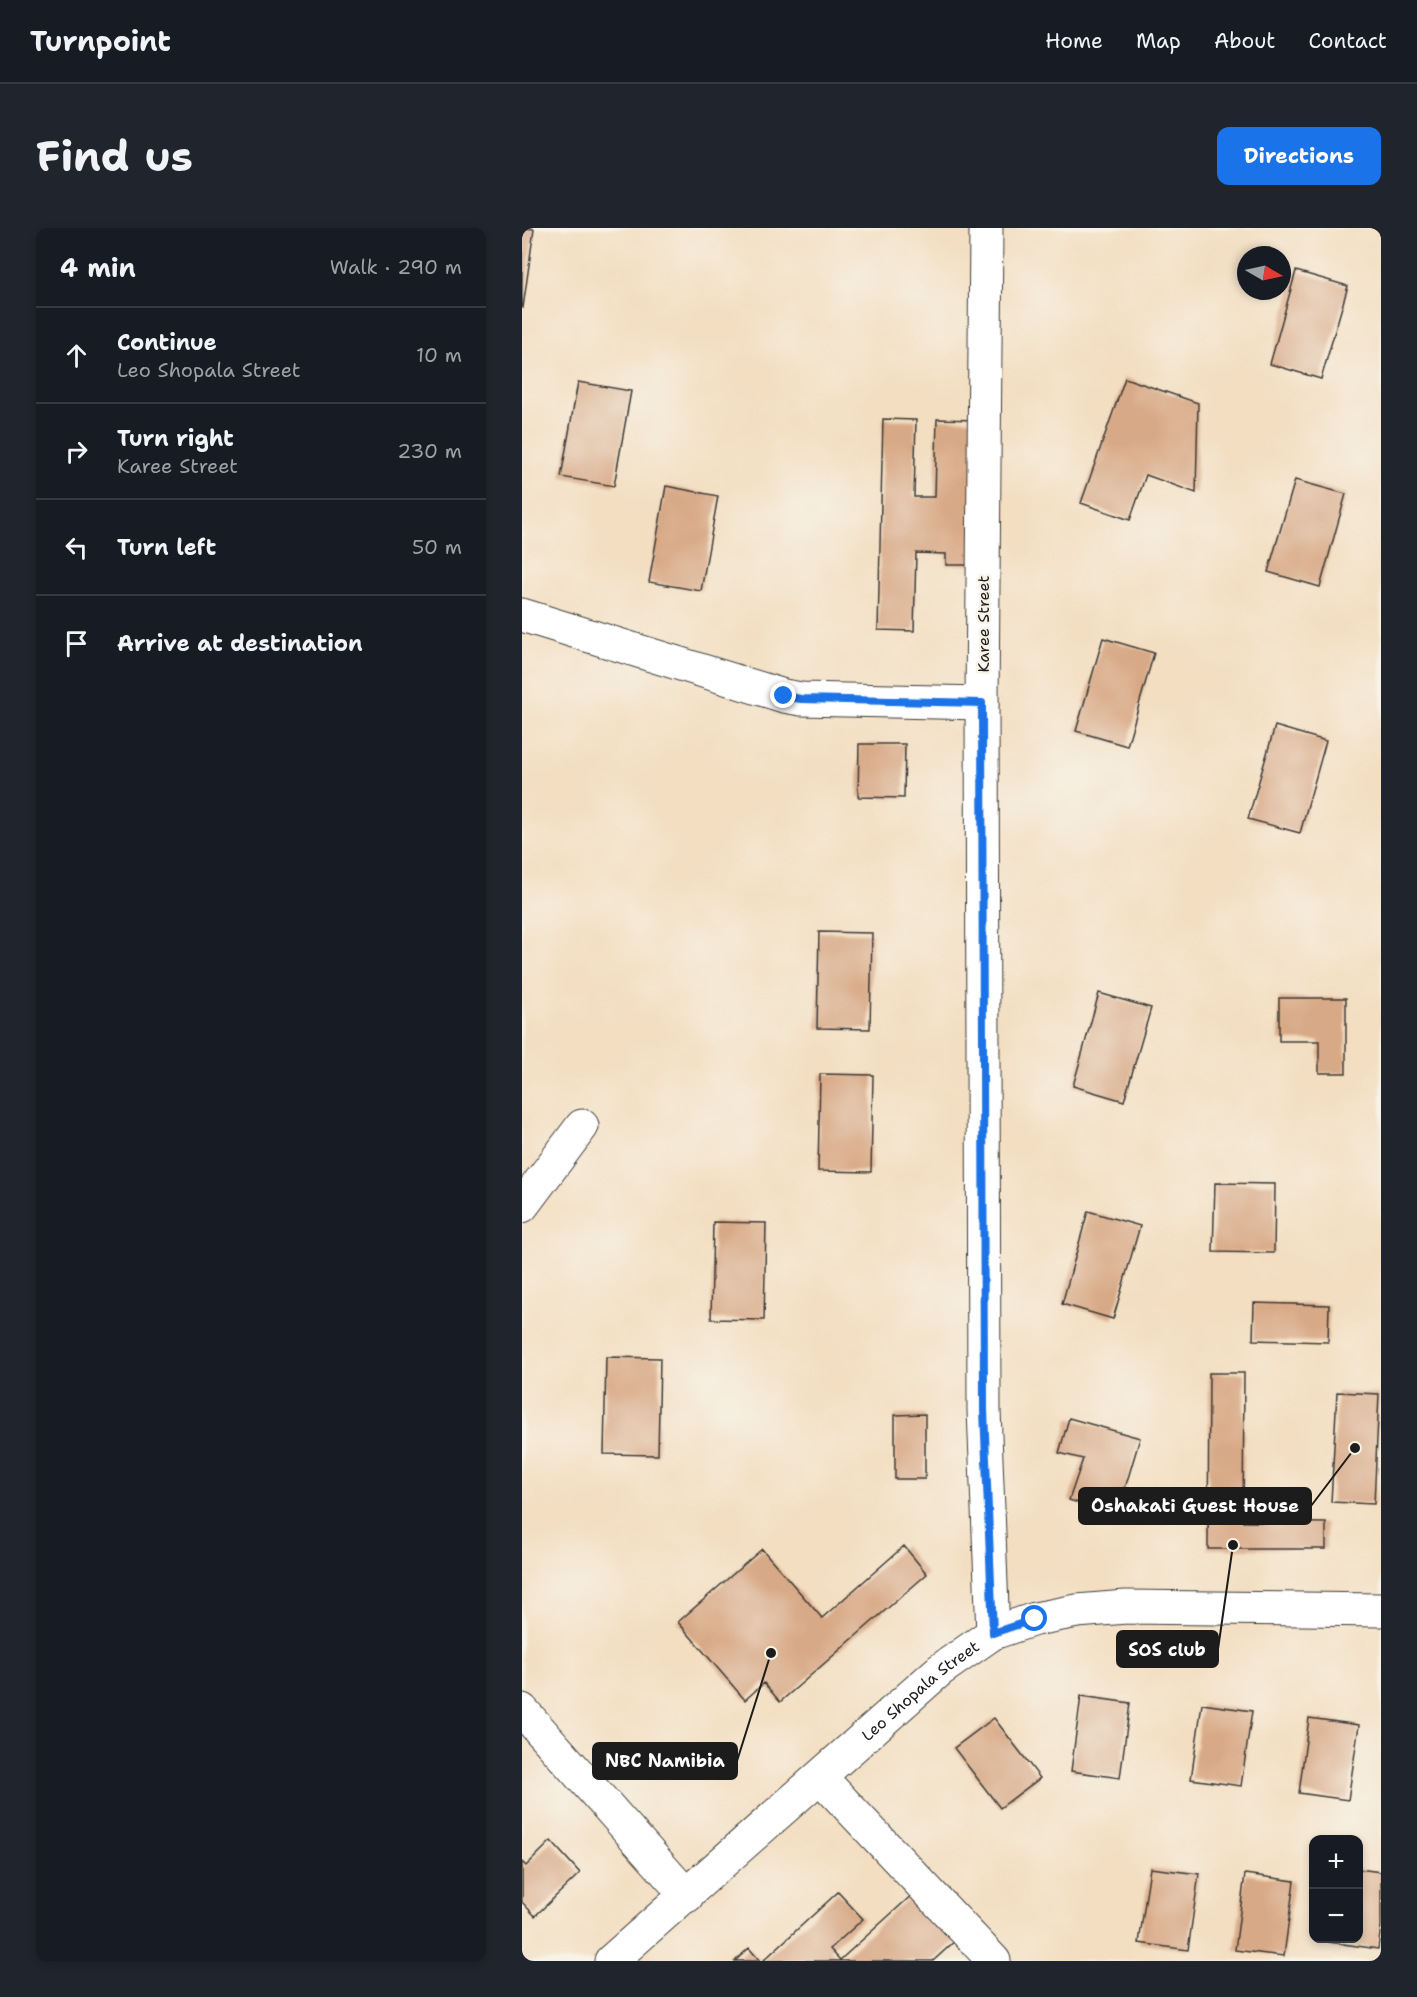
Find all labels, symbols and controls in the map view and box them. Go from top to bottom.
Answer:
text: Turnpoint [30,22,171,60]
text: Home [1045,27,1103,55]
text: Map [1136,27,1181,55]
text: About [1214,27,1275,55]
text: Contact [1308,27,1387,55]
button: Directions [1217,127,1381,185]
text: Find us [36,128,193,184]
north arrow [1237,246,1291,300]
text: 4 min [60,250,136,285]
text: Walk · 290 m [330,254,462,280]
text: Continue [117,328,217,357]
icon: ahead [60,339,93,372]
text: 10 m [416,342,462,368]
text: Leo Shopala Street [117,357,301,383]
text: Turn right [117,424,234,453]
icon: right [60,435,93,468]
text: 230 m [397,438,462,464]
text: Karee Street [117,453,238,479]
icon: left [60,531,93,564]
text: Turn left [117,533,216,562]
text: 50 m [412,534,462,560]
street label: Karee Street [973,576,994,672]
icon: arrive [60,627,93,660]
text: Arrive at destination [117,629,363,658]
route end [770,682,796,708]
callout: Oshakati Guest House [1079,1488,1311,1524]
text: Oshakati Guest House [1091,1494,1299,1518]
route start [1021,1605,1047,1631]
callout: SOS club [1117,1631,1218,1667]
street label: Leo Shopala Street [857,1636,983,1746]
text: SOS club [1128,1638,1206,1662]
callout: NBC Namibia [593,1743,737,1779]
text: NBC Namibia [605,1749,726,1773]
map controls [1309,1835,1363,1943]
button: + [1309,1835,1363,1889]
button: − [1309,1889,1363,1943]

